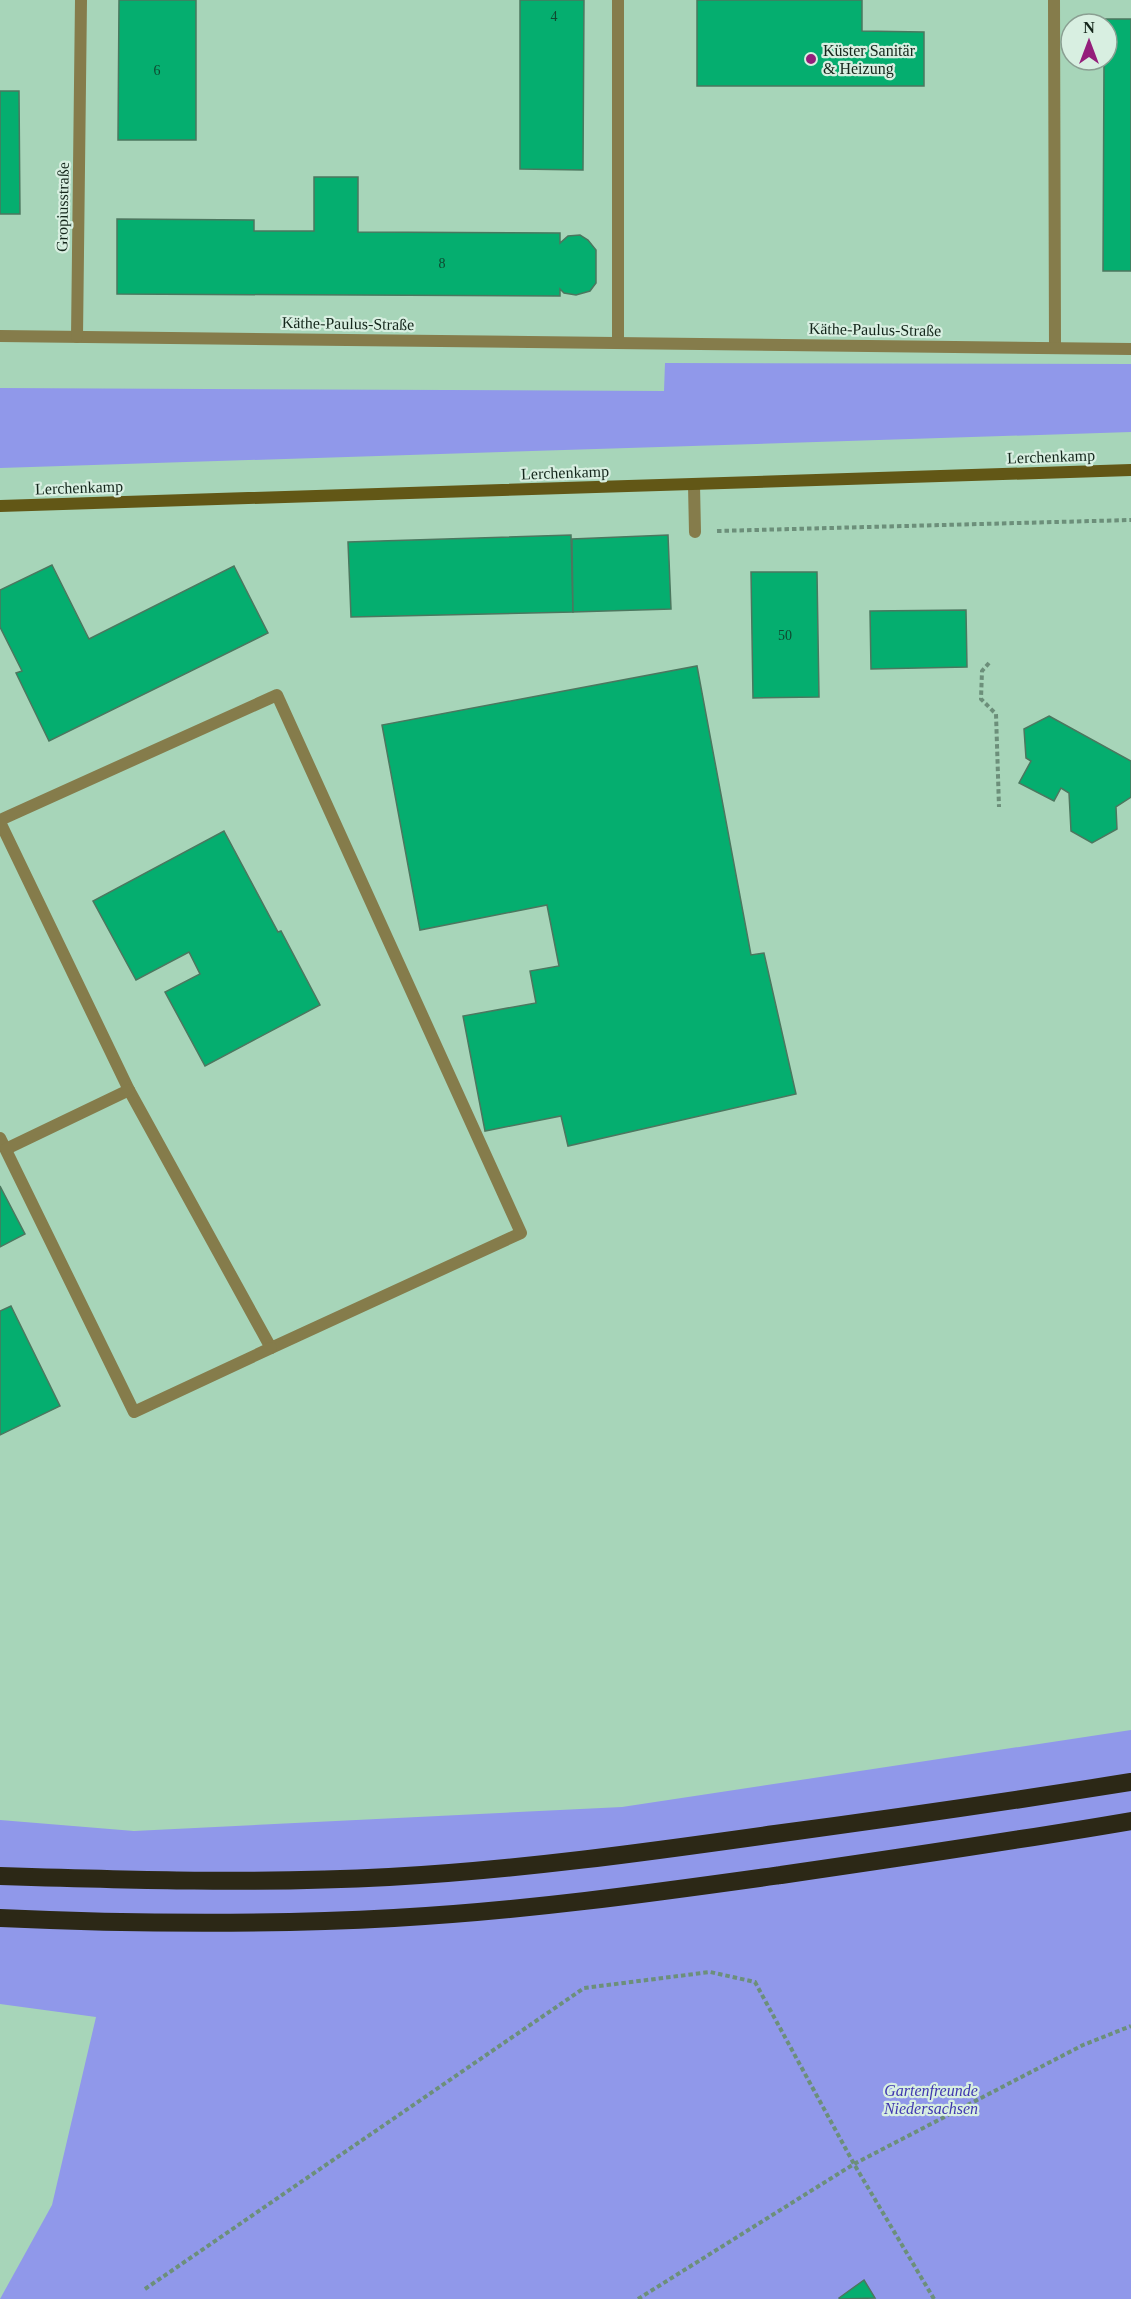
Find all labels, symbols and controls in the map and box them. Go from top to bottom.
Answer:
house number: 4 [551,9,558,24]
north arrow [1059,12,1119,72]
text: N [1083,19,1095,36]
place label: Küster Sanitär & Heizung [823,42,916,78]
marker: Küster Sanitär & Heizung [804,52,818,66]
house number: 6 [154,63,161,78]
street label: Gropiusstraße [53,162,73,252]
house number: 8 [439,256,446,271]
street label: Käthe-Paulus-Straße [282,314,414,333]
street label: Käthe-Paulus-Straße [809,320,941,339]
street label: Lerchenkamp [1007,446,1095,468]
street label: Lerchenkamp [521,462,609,484]
street label: Lerchenkamp [35,477,123,499]
house number: 50 [778,628,792,643]
park label: Gartenfreunde Niedersachsen [883,2082,978,2117]

